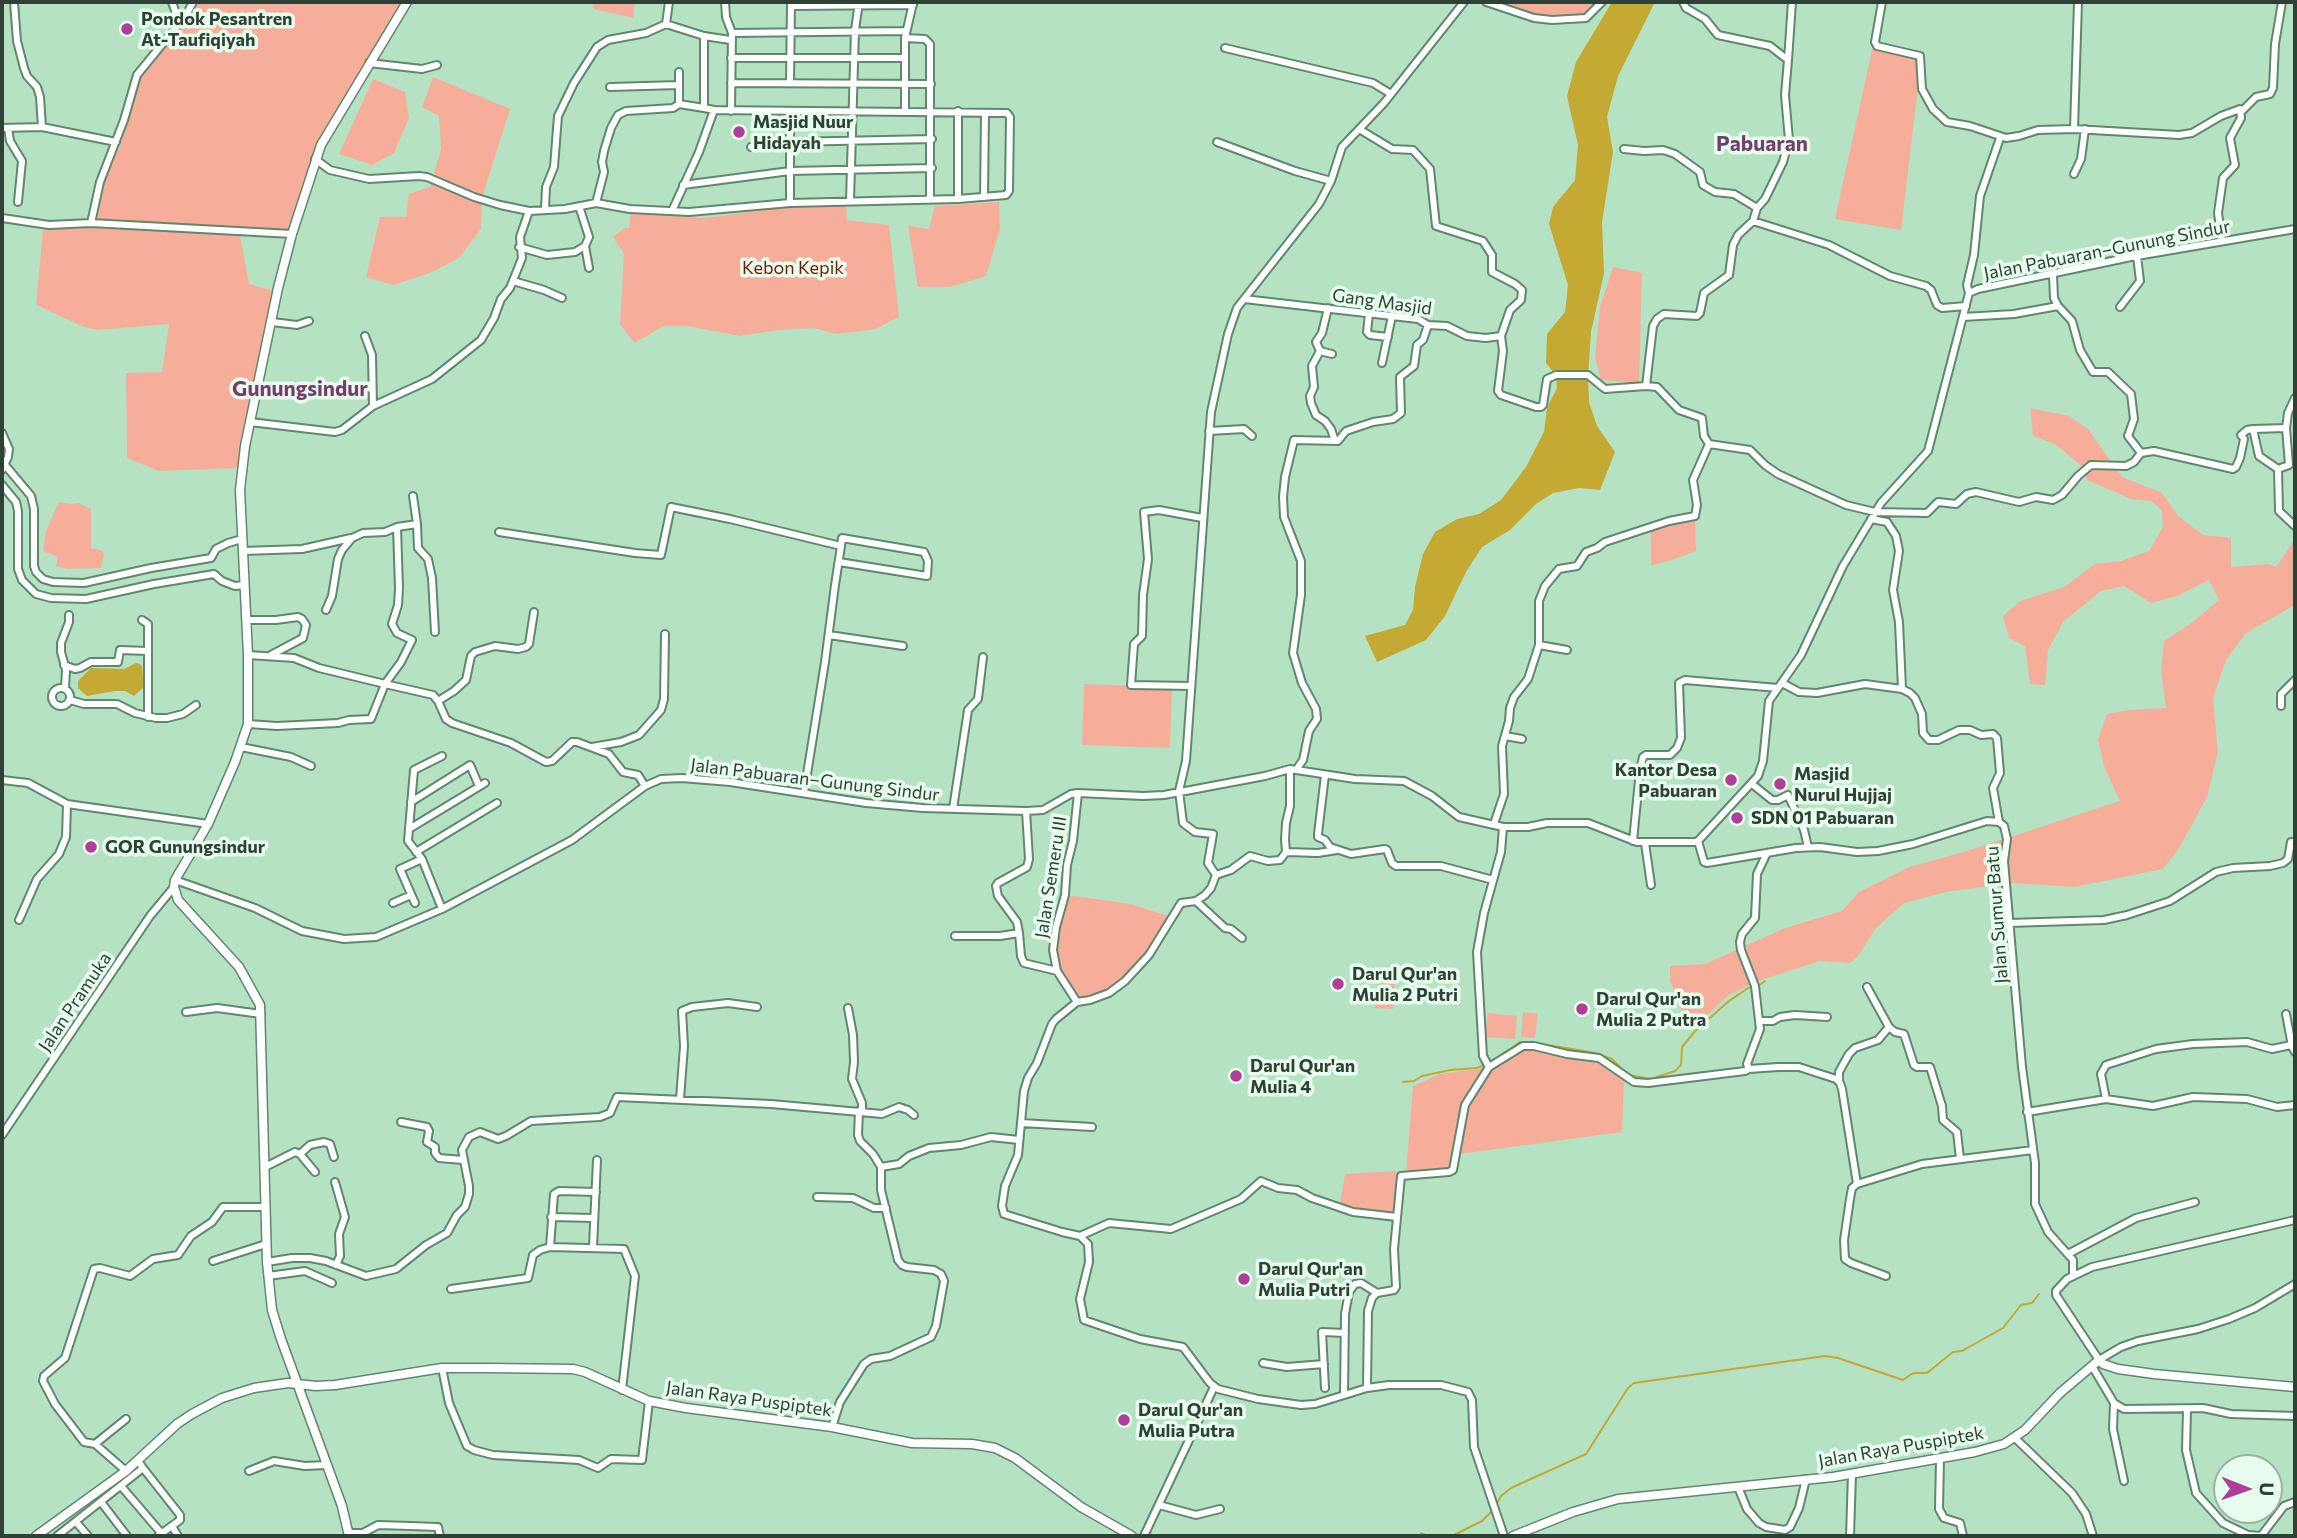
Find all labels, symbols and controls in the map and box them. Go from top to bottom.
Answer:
place label: Pondok Pesantren At-Taufiqiyah [141,8,293,50]
marker: Pondok Pesantren At-Taufiqiyah [119,21,135,37]
place label: Masjid Nuur Hidayah [753,111,853,154]
marker: Masjid Nuur Hidayah [731,124,747,140]
district label: Pabuaran [1716,131,1808,157]
street label: Jalan Pabuaran–Gunung Sindur [1982,215,2232,285]
park label: Kebon Kepik [742,257,844,279]
street label: Gang Masjid [1331,284,1433,320]
district label: Gunungsindur [232,376,368,402]
street label: Jalan Pabuaran–Gunung Sindur [689,754,941,806]
place label: Kantor Desa Pabuaran [1615,759,1717,802]
place label: Masjid Nurul Hujjaj [1794,763,1892,806]
marker: Kantor Desa Pabuaran [1723,772,1739,788]
marker: Masjid Nurul Hujjaj [1772,776,1788,792]
place label: SDN 01 Pabuaran [1751,807,1894,829]
marker: SDN 01 Pabuaran [1729,810,1745,826]
street label: Jalan Semeru III [1031,814,1071,940]
place label: GOR Gunungsindur [105,836,265,858]
marker: GOR Gunungsindur [83,839,99,855]
street label: Jalan Sumur Batu [1981,845,2013,985]
street label: Jalan Pramuka [34,948,116,1056]
place label: Darul Qur'an Mulia 2 Putri [1352,963,1458,1006]
marker: Darul Qur'an Mulia 2 Putri [1330,976,1346,992]
place label: Darul Qur'an Mulia 2 Putra [1596,988,1706,1030]
marker: Darul Qur'an Mulia 2 Putra [1574,1001,1590,1017]
place label: Darul Qur'an Mulia 4 [1250,1055,1355,1098]
marker: Darul Qur'an Mulia 4 [1228,1068,1244,1084]
place label: Darul Qur'an Mulia Putri [1258,1258,1363,1300]
marker: Darul Qur'an Mulia Putri [1236,1271,1252,1287]
street label: Jalan Raya Puspiptek [665,1377,833,1421]
place label: Darul Qur'an Mulia Putra [1138,1399,1243,1442]
marker: Darul Qur'an Mulia Putra [1116,1412,1132,1428]
street label: Jalan Raya Puspiptek [1817,1422,1985,1472]
north arrow [2213,1454,2283,1524]
text: U [2256,1482,2279,1496]

